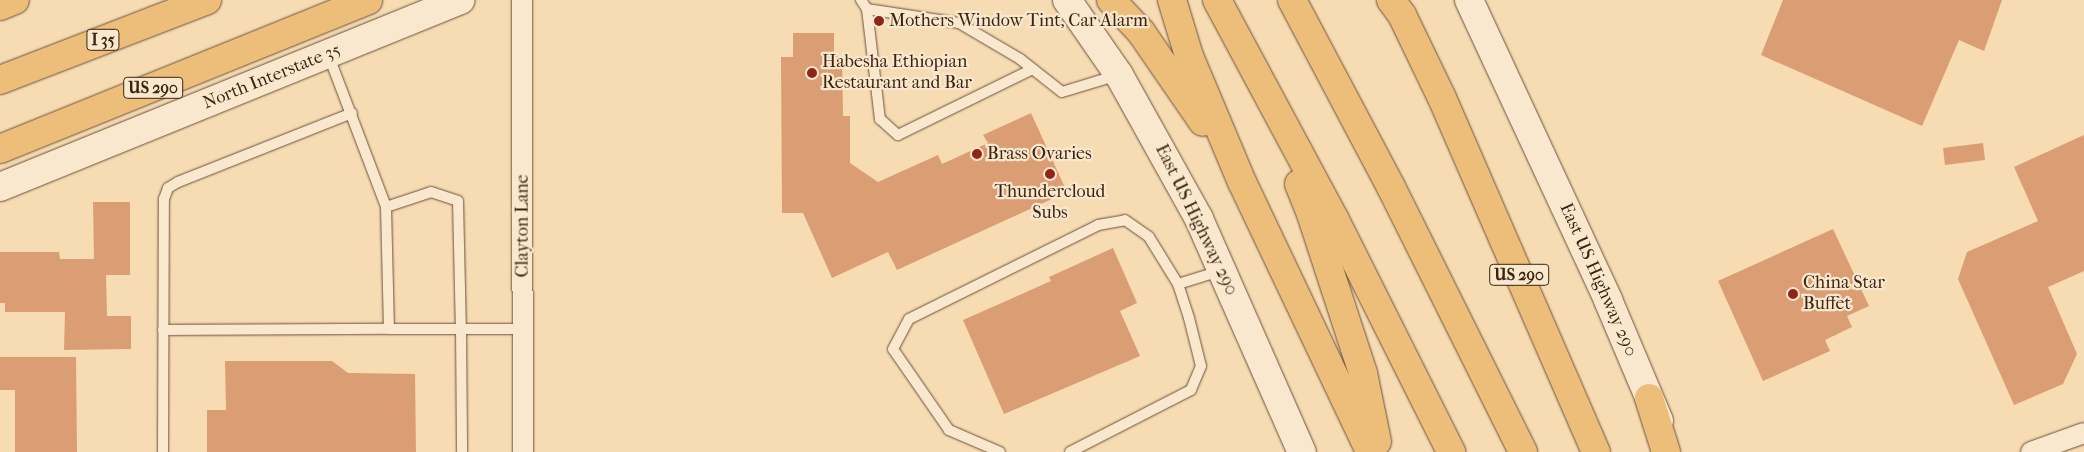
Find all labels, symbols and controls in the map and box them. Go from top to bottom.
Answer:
place label: Mothers Window Tint, Car Alarm [889,10,1148,32]
marker: Mothers Window Tint, Car Alarm [873,15,885,27]
road number: I 35 [86,26,120,54]
street label: North Interstate 35 [200,40,344,114]
place label: Habesha Ethiopian Restaurant and Bar [822,52,972,94]
marker: Habesha Ethiopian Restaurant and Bar [806,67,818,79]
road number: US 290 [123,75,183,102]
street label: East US Highway 290 [1150,141,1242,299]
place label: Brass Ovaries [987,143,1092,165]
marker: Brass Ovaries [971,148,983,160]
marker: Thundercloud Subs [1044,168,1056,180]
street label: Clayton Lane [512,175,534,277]
place label: Thundercloud Subs [995,182,1105,224]
street label: East US Highway 290 [1554,200,1642,360]
road number: US 290 [1489,262,1549,288]
place label: China Star Buffet [1803,273,1885,316]
marker: China Star Buffet [1787,288,1799,300]

